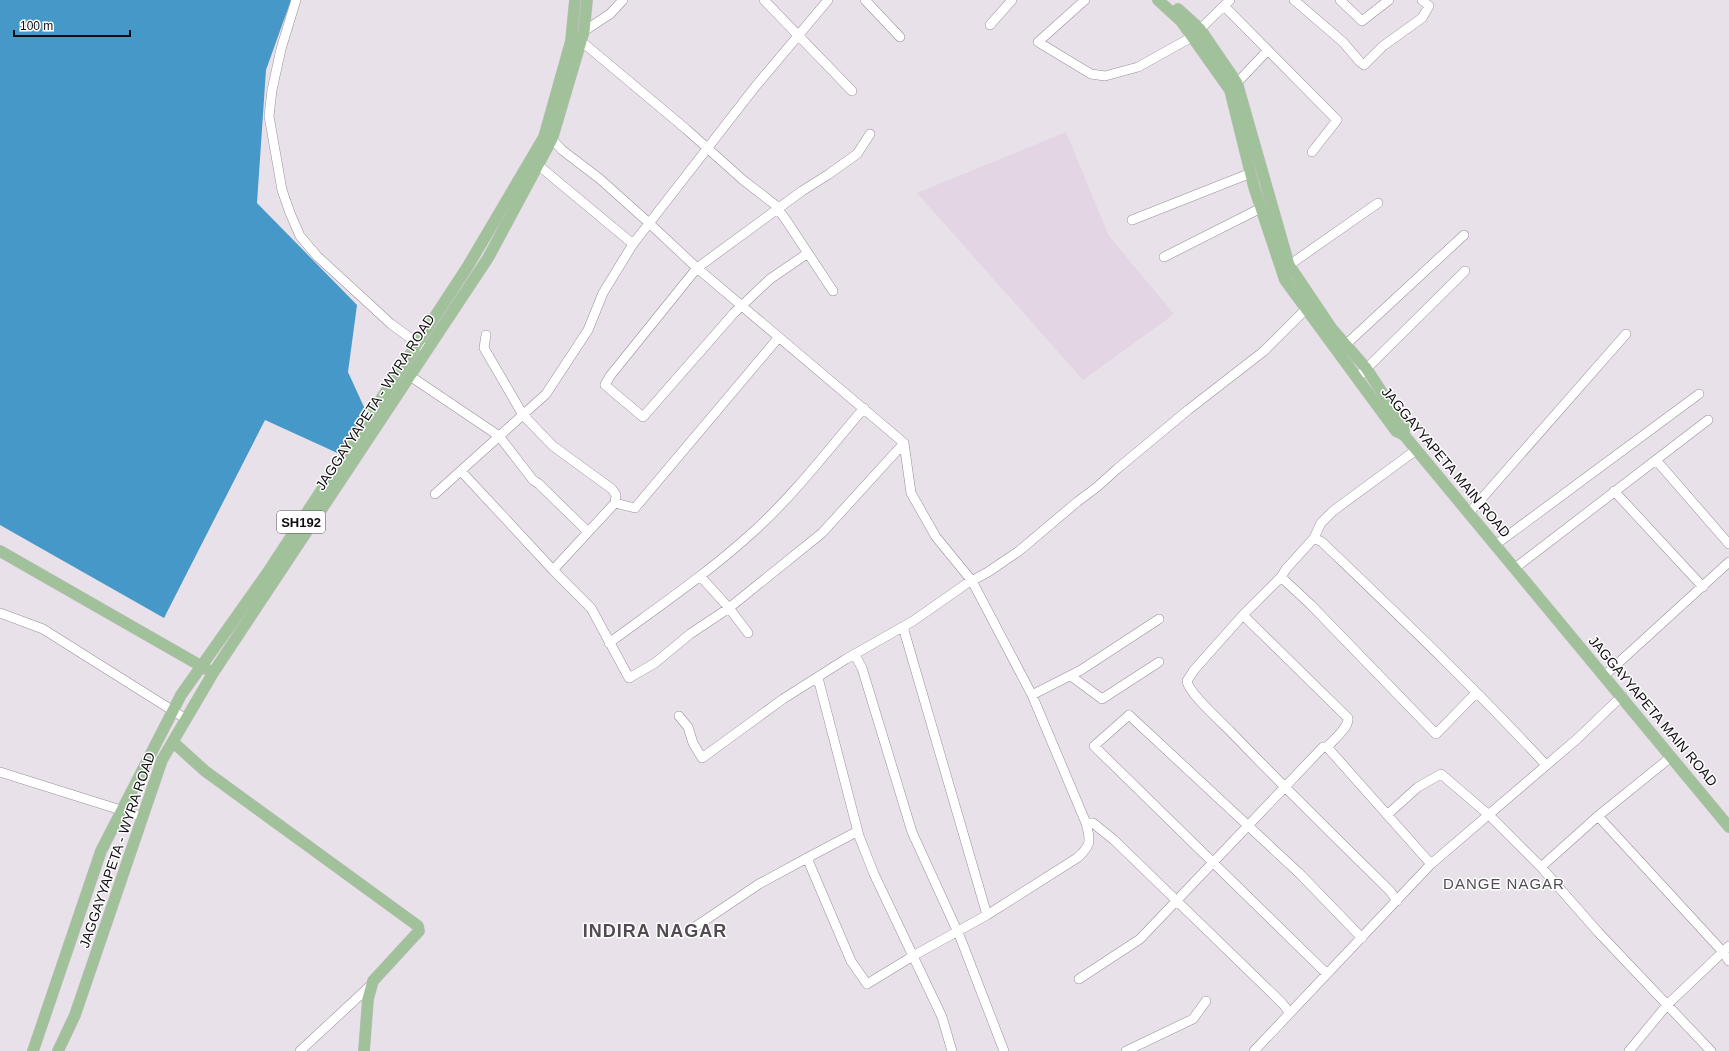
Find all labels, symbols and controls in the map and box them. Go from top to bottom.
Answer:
scale bar [14,12,130,38]
text: 100 m [20,19,53,33]
street label: JAGGAYYAPETA - WYRA ROAD [312,311,438,493]
street label: JAGGAYYAPETA MAIN ROAD [1378,384,1514,540]
road number: SH192 [277,511,325,533]
street label: JAGGAYYAPETA MAIN ROAD [1585,633,1721,789]
street label: JAGGAYYAPETA - WYRA ROAD [76,750,158,950]
district label: DANGE NAGAR [1443,875,1565,892]
district label: INDIRA NAGAR [583,921,727,941]

